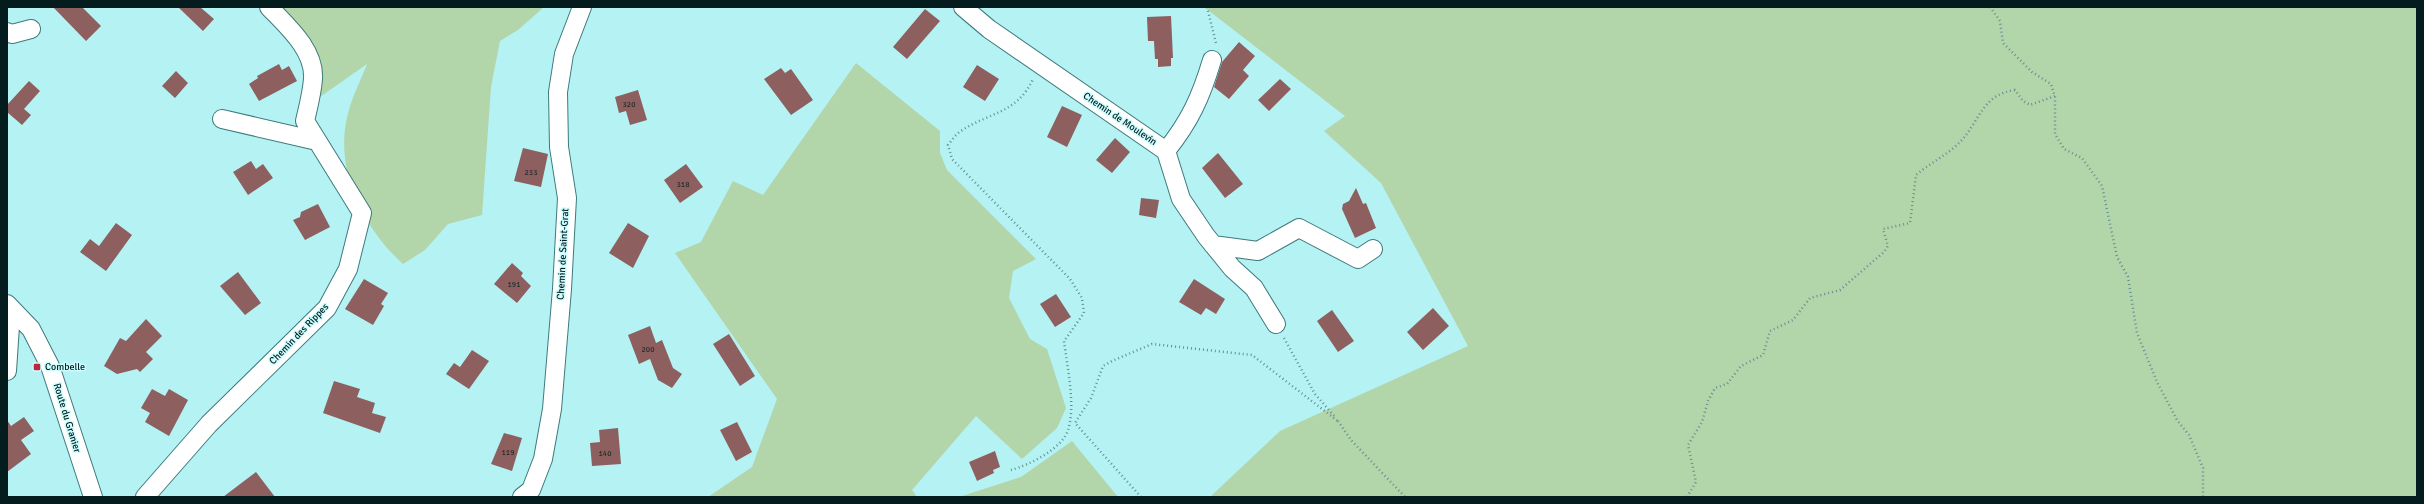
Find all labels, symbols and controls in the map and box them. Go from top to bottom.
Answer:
street label: Chemin de Moulevin [1081,90,1159,148]
house number: 320 [623,99,635,109]
house number: 233 [525,167,537,177]
house number: 318 [677,179,689,189]
street label: Chemin de Saint-Grat [555,207,571,300]
house number: 191 [508,279,520,289]
street label: Chemin des Rippes [267,300,332,367]
house number: 200 [642,344,654,354]
place label: Combelle [45,361,85,373]
marker: Combelle [32,362,42,372]
street label: Route du Granier [51,382,83,455]
house number: 119 [502,447,514,457]
house number: 140 [599,448,611,458]

